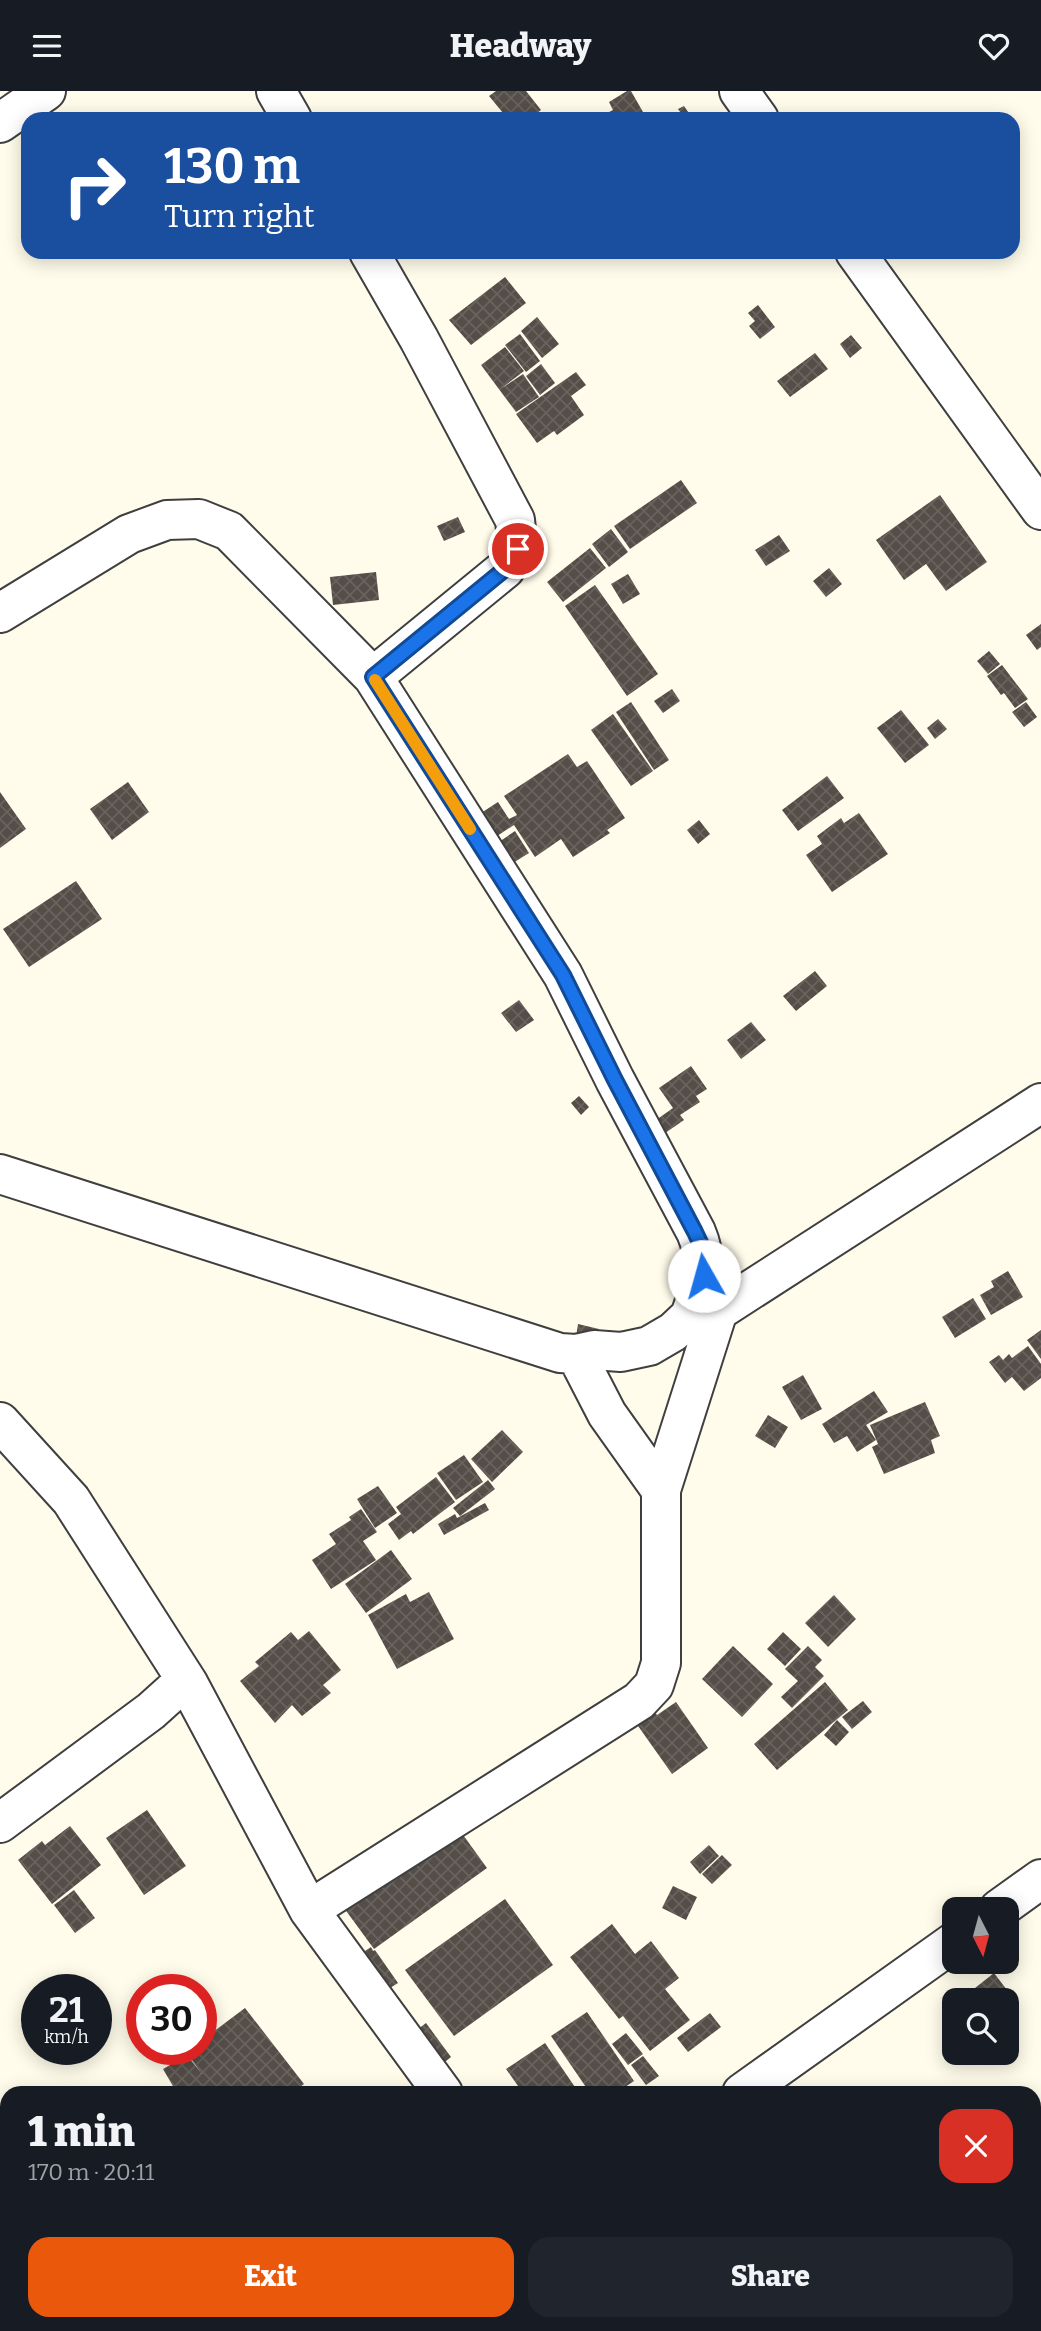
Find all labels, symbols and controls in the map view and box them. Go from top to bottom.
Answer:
icon: menu [28,27,66,65]
text: Headway [450,27,591,65]
icon: heart [975,27,1013,65]
text: 130 m [164,137,300,196]
icon: right [49,140,140,231]
text: Turn right [164,197,315,235]
pin [488,519,548,579]
icon: arrive [499,530,537,568]
position arrow [667,1239,741,1313]
north arrow [942,1897,1018,1974]
map controls [942,1897,1019,2065]
speed limit sign: 30 [126,1974,217,2065]
button: search [942,1988,1019,2065]
text: 21 [49,1989,84,2031]
text: km/h [44,2026,89,2048]
text: 1 min [28,2107,135,2157]
button: close [939,2109,1013,2183]
text: 170 m · 20:11 [28,2158,154,2186]
button: Exit [28,2237,514,2317]
button: Share [528,2237,1013,2317]

